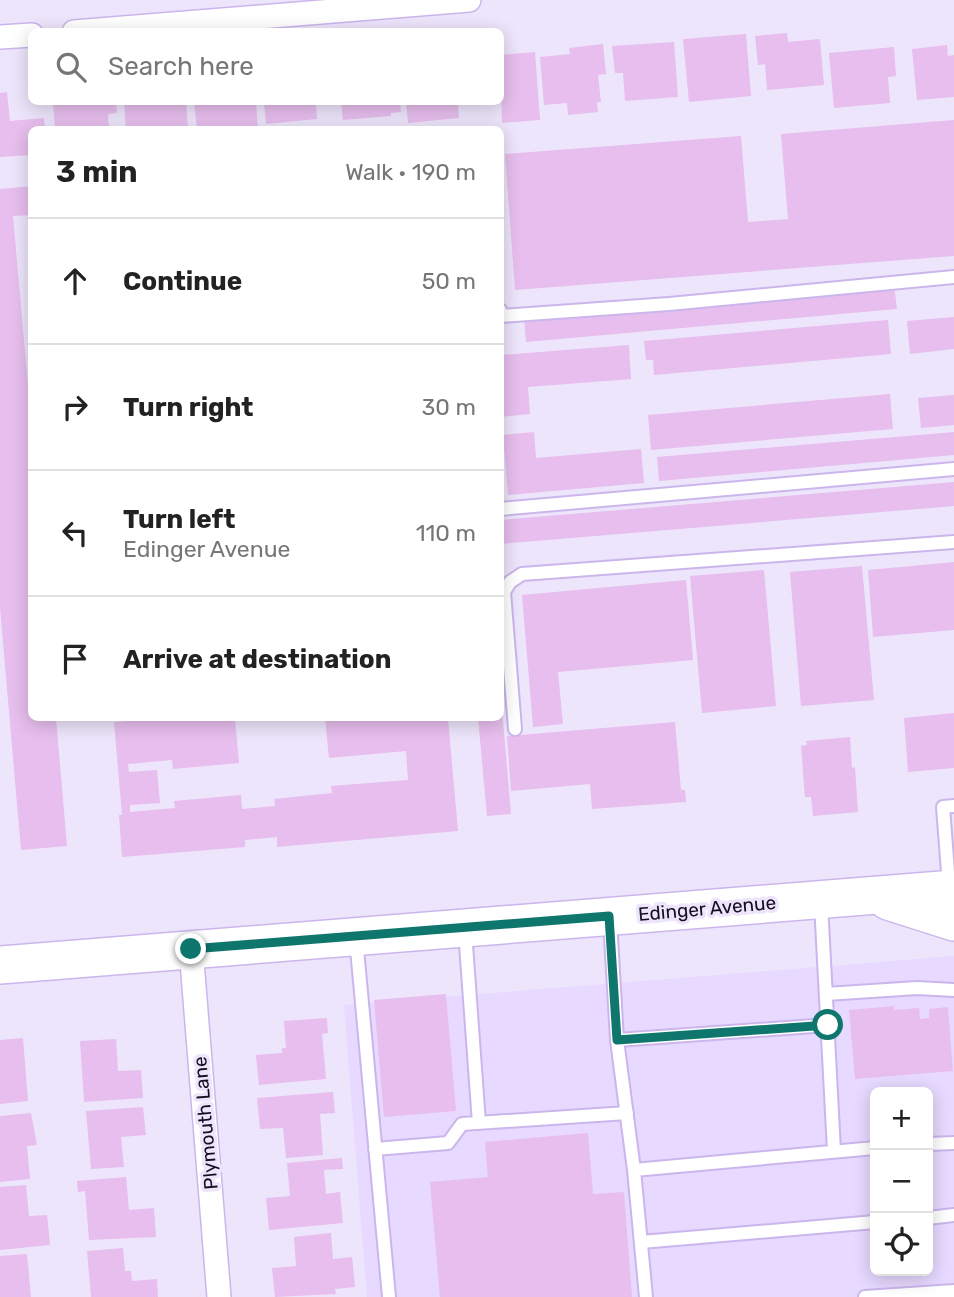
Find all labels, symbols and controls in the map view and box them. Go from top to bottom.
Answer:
search box [28,28,504,105]
icon: search [52,48,90,86]
text: Search here [108,51,254,82]
text: 3 min [56,154,138,190]
text: Walk · 190 m [345,158,476,186]
icon: ahead [56,262,94,300]
text: Continue [123,266,242,297]
text: 50 m [422,267,476,295]
icon: right [56,388,94,426]
text: Turn right [123,392,253,423]
text: 30 m [421,393,476,421]
text: Turn left [123,504,235,535]
icon: left [56,514,94,552]
text: 110 m [416,519,476,547]
text: Edinger Avenue [123,535,290,563]
icon: arrive [56,640,94,678]
text: Arrive at destination [123,644,391,675]
street label: Edinger Avenue [637,891,777,926]
route end [175,933,206,964]
route start [812,1009,843,1040]
street label: Plymouth Lane [188,1055,223,1190]
map controls [870,1087,933,1276]
button: + [870,1087,933,1150]
button: − [870,1150,933,1213]
button: locate [870,1213,933,1276]

